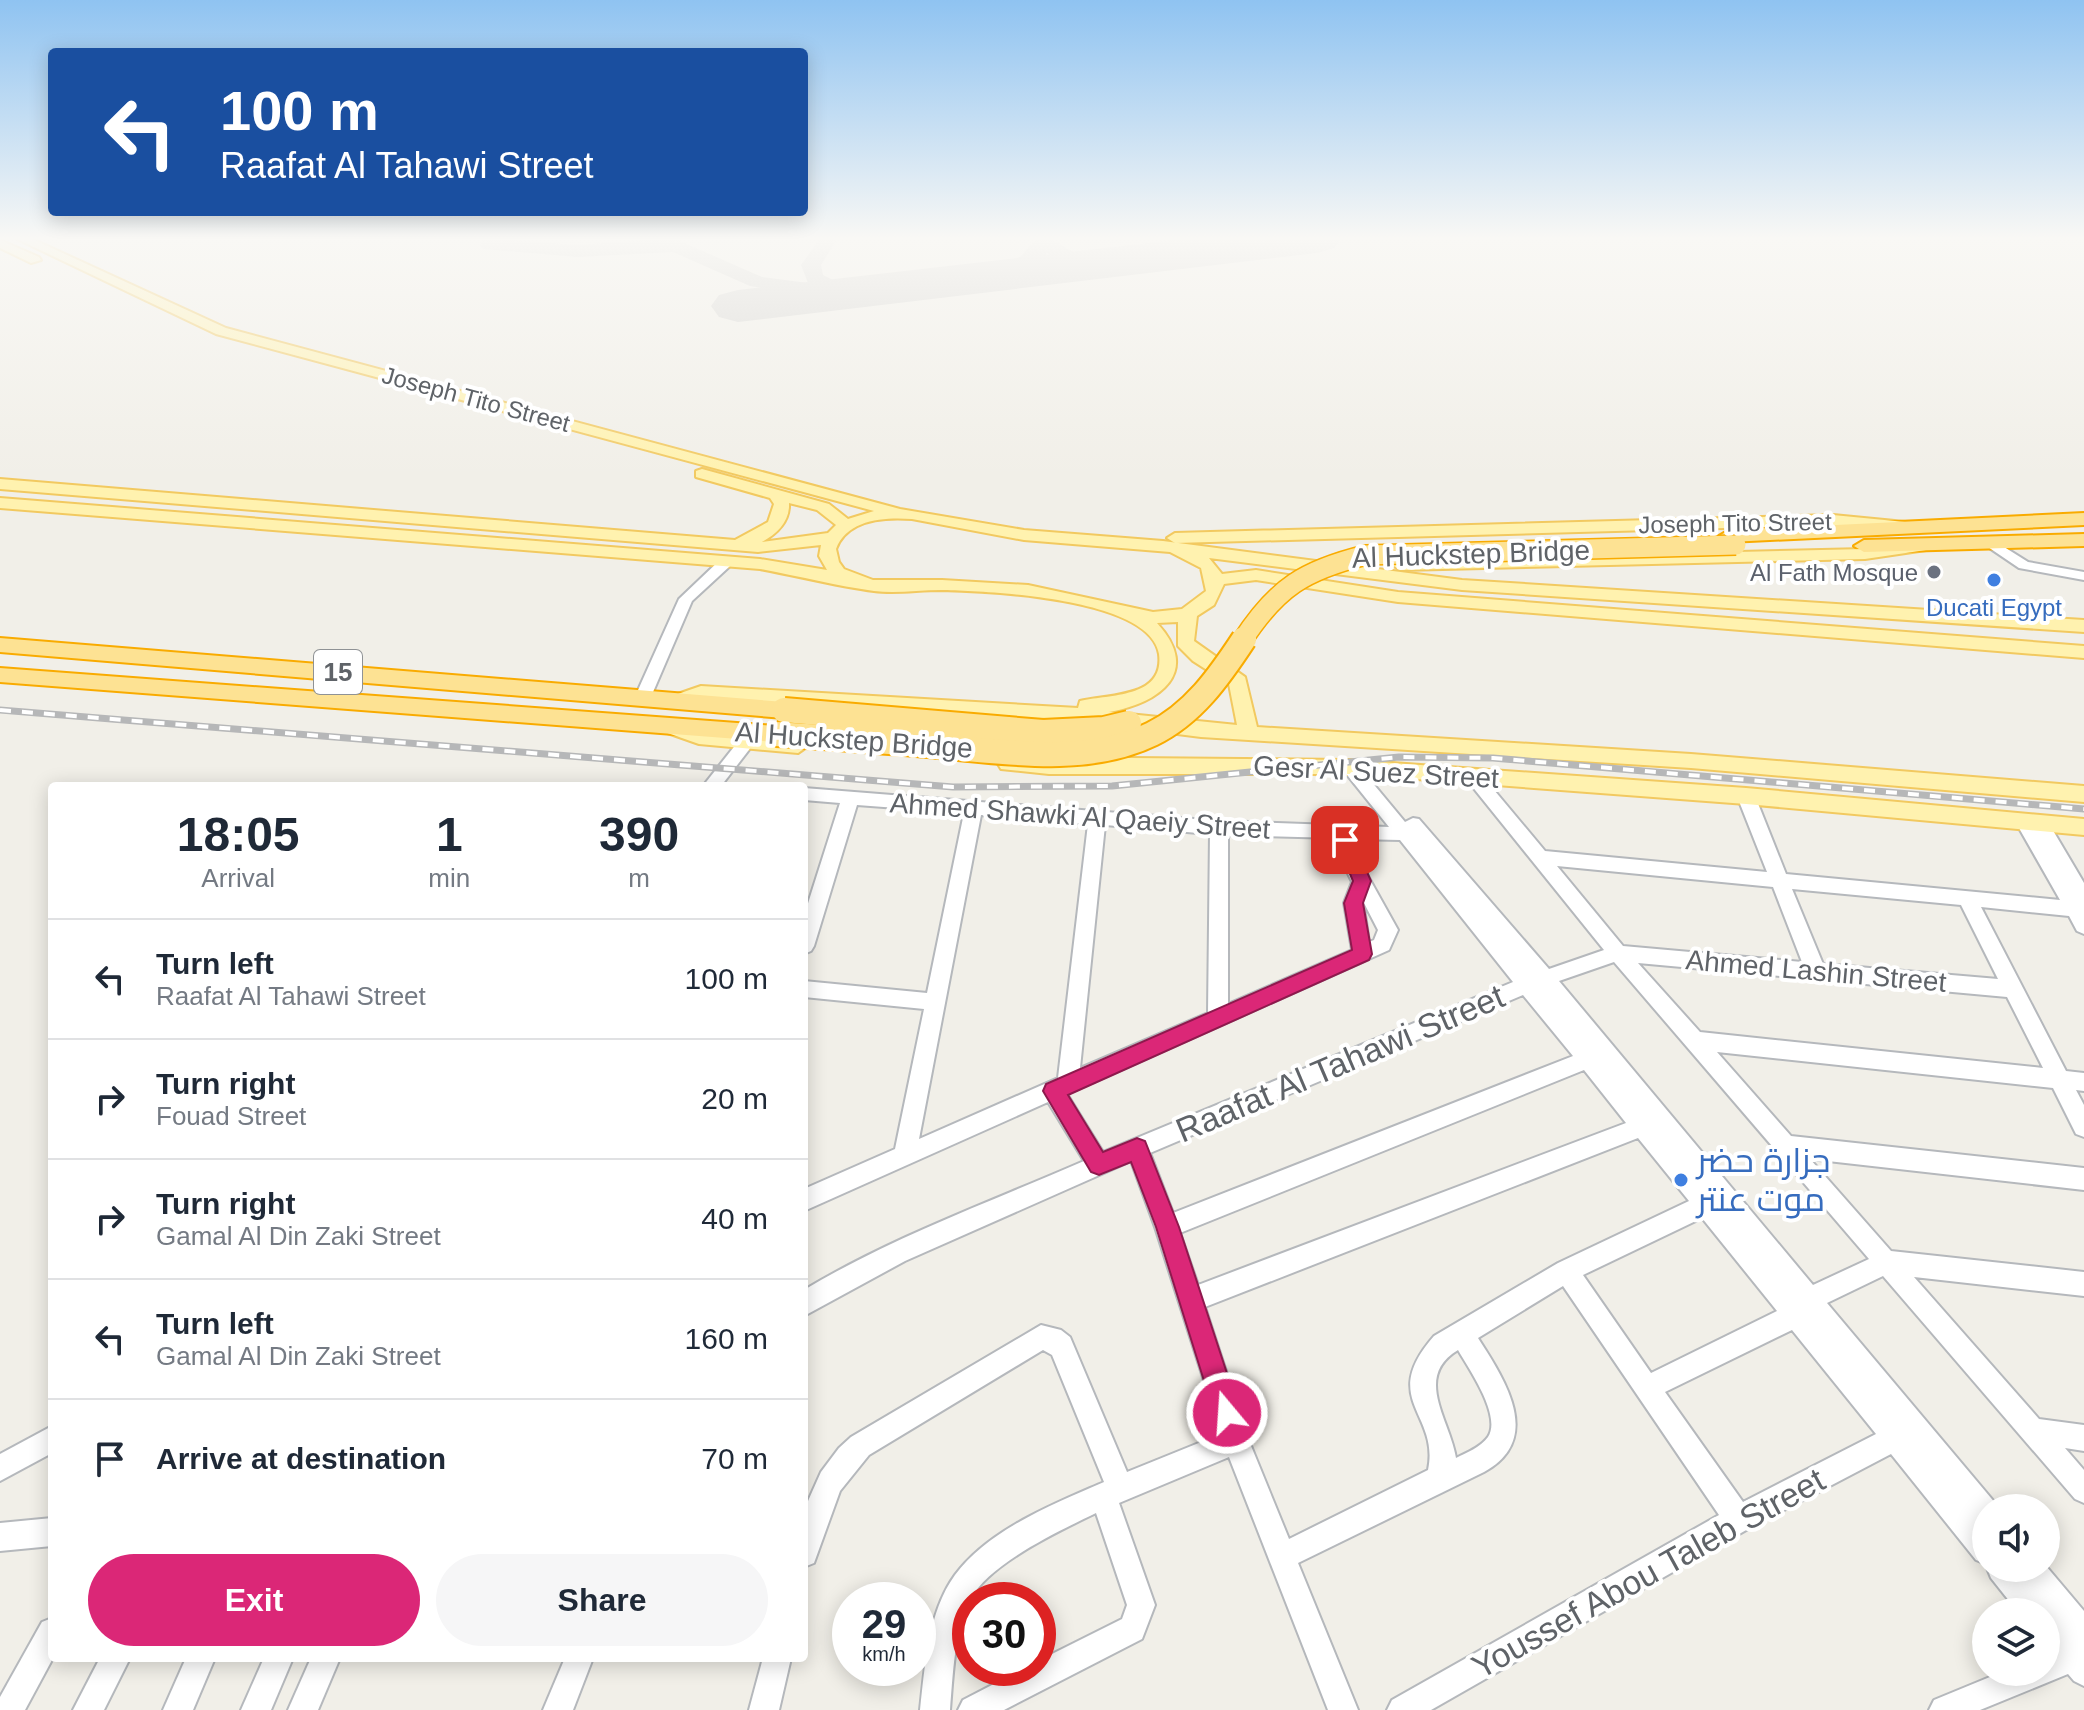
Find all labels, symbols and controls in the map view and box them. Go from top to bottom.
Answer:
text: 100 m [220,79,379,142]
icon: left [88,80,192,184]
text: Raafat Al Tahawi Street [220,145,594,186]
street label: Joseph Tito Street [379,361,573,437]
street label: Joseph Tito Street [1638,508,1832,538]
street label: Al Huckstep Bridge [1351,534,1591,574]
place label: Al Fath Mosque [1750,559,1918,586]
marker: Al Fath Mosque [1925,563,1943,581]
marker: Ducati Egypt [1985,571,2003,589]
place label: Ducati Egypt [1926,594,2062,621]
road number: 15 [314,650,362,694]
street label: Al Huckstep Bridge [734,716,974,764]
street label: Gesr Al Suez Street [1252,750,1500,794]
street label: Ahmed Shawki Al Qaeiy Street [889,787,1271,845]
pin [1311,806,1379,874]
text: 18:05 [177,808,300,861]
text: 1 [436,808,463,861]
text: 390 [599,808,679,861]
icon: arrive [1323,818,1367,862]
text: Arrival [201,863,275,893]
text: min [428,863,470,893]
text: m [628,863,650,893]
street label: Ahmed Lashin Street [1684,944,1948,998]
text: Turn left [156,947,274,980]
icon: left [88,957,132,1001]
text: 100 m [685,962,768,995]
street label: Raafat Al Tahawi Street [1170,976,1510,1149]
text: Raafat Al Tahawi Street [156,981,426,1011]
text: Turn right [156,1067,295,1100]
icon: right [88,1077,132,1121]
text: 20 m [701,1082,768,1115]
text: Fouad Street [156,1101,306,1131]
place label: جزارة حضر موت عنتر [1695,1141,1830,1219]
marker: جزارة حضر موت عنتر [1672,1171,1690,1189]
text: Turn right [156,1187,295,1220]
icon: right [88,1197,132,1241]
text: 40 m [701,1202,768,1235]
text: Gamal Al Din Zaki Street [156,1221,441,1251]
text: Turn left [156,1307,274,1340]
icon: left [88,1317,132,1361]
text: 160 m [685,1322,768,1355]
text: Gamal Al Din Zaki Street [156,1341,441,1371]
position arrow [1185,1371,1269,1455]
icon: arrive [88,1437,132,1481]
text: Arrive at destination [156,1442,446,1475]
text: 70 m [701,1442,768,1475]
street label: Youssef Abou Taleb Street [1465,1460,1831,1686]
map controls [1972,1494,2060,1686]
button: sound [1972,1494,2060,1582]
button: Exit [88,1554,420,1646]
button: Share [436,1554,768,1646]
speed limit sign: 30 [952,1582,1056,1686]
button: layers [1972,1598,2060,1686]
text: 29 [862,1602,906,1646]
text: km/h [862,1643,906,1665]

